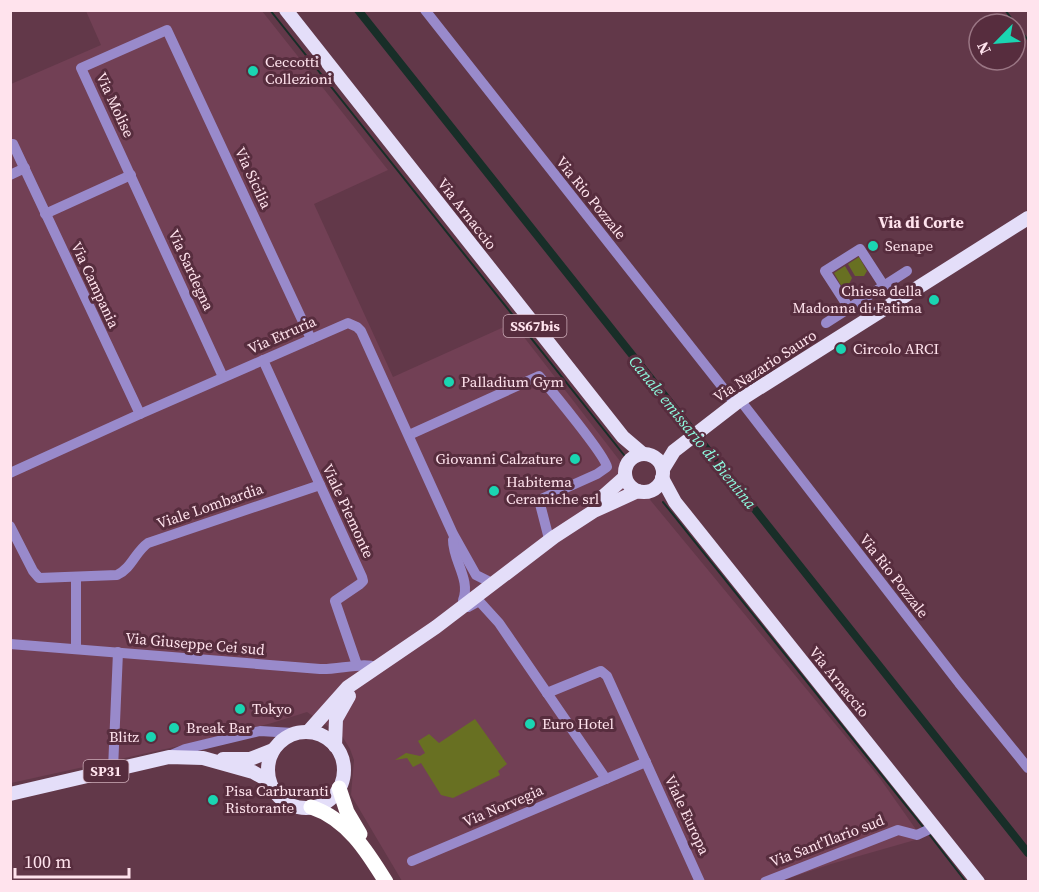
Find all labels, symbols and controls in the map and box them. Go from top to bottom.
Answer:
north arrow [967,12,1027,72]
text: N [971,38,996,58]
place label: Ceccotti Collezioni [265,51,332,89]
marker: Ceccotti Collezioni [246,64,260,78]
street label: Via Molise [91,69,140,141]
street label: Via Sicilia [230,144,277,212]
street label: Via Rio Pozzale [551,152,632,244]
street label: Via Arnaccio [433,173,502,254]
district label: Via di Corte [878,211,964,233]
street label: Via Sardegna [163,226,220,314]
place label: Senape [885,235,934,256]
street label: Via Campania [66,238,125,332]
marker: Senape [866,239,880,253]
place label: Chiesa della Madonna di Fatima [792,280,922,318]
marker: Chiesa della Madonna di Fatima [927,293,941,307]
street label: Via Etruria [244,310,320,359]
road number: SS67bis [504,315,566,337]
street label: Via Nazario Sauro [709,324,820,407]
place label: Circolo ARCI [853,338,939,359]
marker: Circolo ARCI [834,342,848,356]
water label: Canale emissario di Bientina [624,351,762,514]
place label: Palladium Gym [461,371,565,392]
marker: Palladium Gym [442,375,456,389]
place label: Giovanni Calzature [436,448,563,469]
marker: Giovanni Calzature [568,452,582,466]
street label: Viale Piemonte [317,460,380,562]
place label: Habitema Ceramiche srl [506,471,600,509]
street label: Viale Lombardia [154,477,266,534]
marker: Habitema Ceramiche srl [487,484,501,498]
street label: Via Rio Pozzale [855,529,934,622]
street label: Via Giuseppe Cei sud [124,627,266,660]
street label: Via Arnaccio [804,642,874,722]
place label: Tokyo [252,698,292,719]
marker: Tokyo [233,702,247,716]
place label: Euro Hotel [542,713,615,734]
place label: Break Bar [186,717,252,738]
marker: Euro Hotel [523,717,537,731]
marker: Break Bar [167,721,181,735]
place label: Blitz [109,726,139,747]
marker: Blitz [144,730,158,744]
road number: SP31 [84,760,128,782]
street label: Viale Europa [660,772,715,858]
street label: Via Norvegia [459,779,547,832]
place label: Pisa Carburanti Ristorante [225,780,329,818]
marker: Pisa Carburanti Ristorante [206,793,220,807]
street label: Via Sant'Ilario sud [767,809,887,872]
scale bar [15,841,129,879]
text: 100 m [24,849,71,874]

